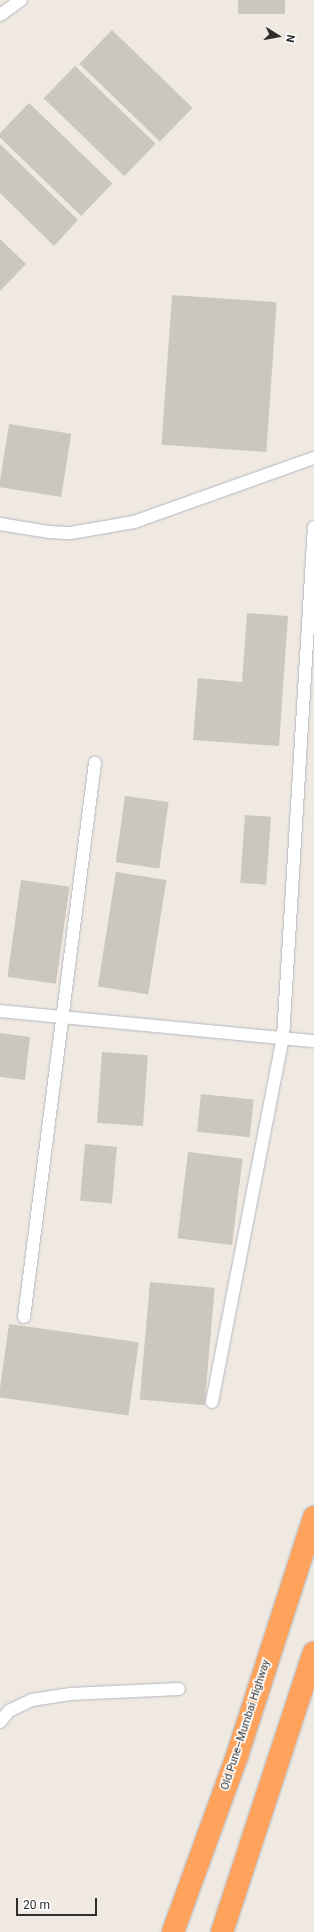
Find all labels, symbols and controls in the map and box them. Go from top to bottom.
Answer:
north arrow [258,16,298,56]
text: N [283,33,297,43]
street label: Old Pune–Mumbai Highway [219,1658,273,1792]
scale bar [18,1890,99,1916]
text: 20 m [23,1898,50,1912]

